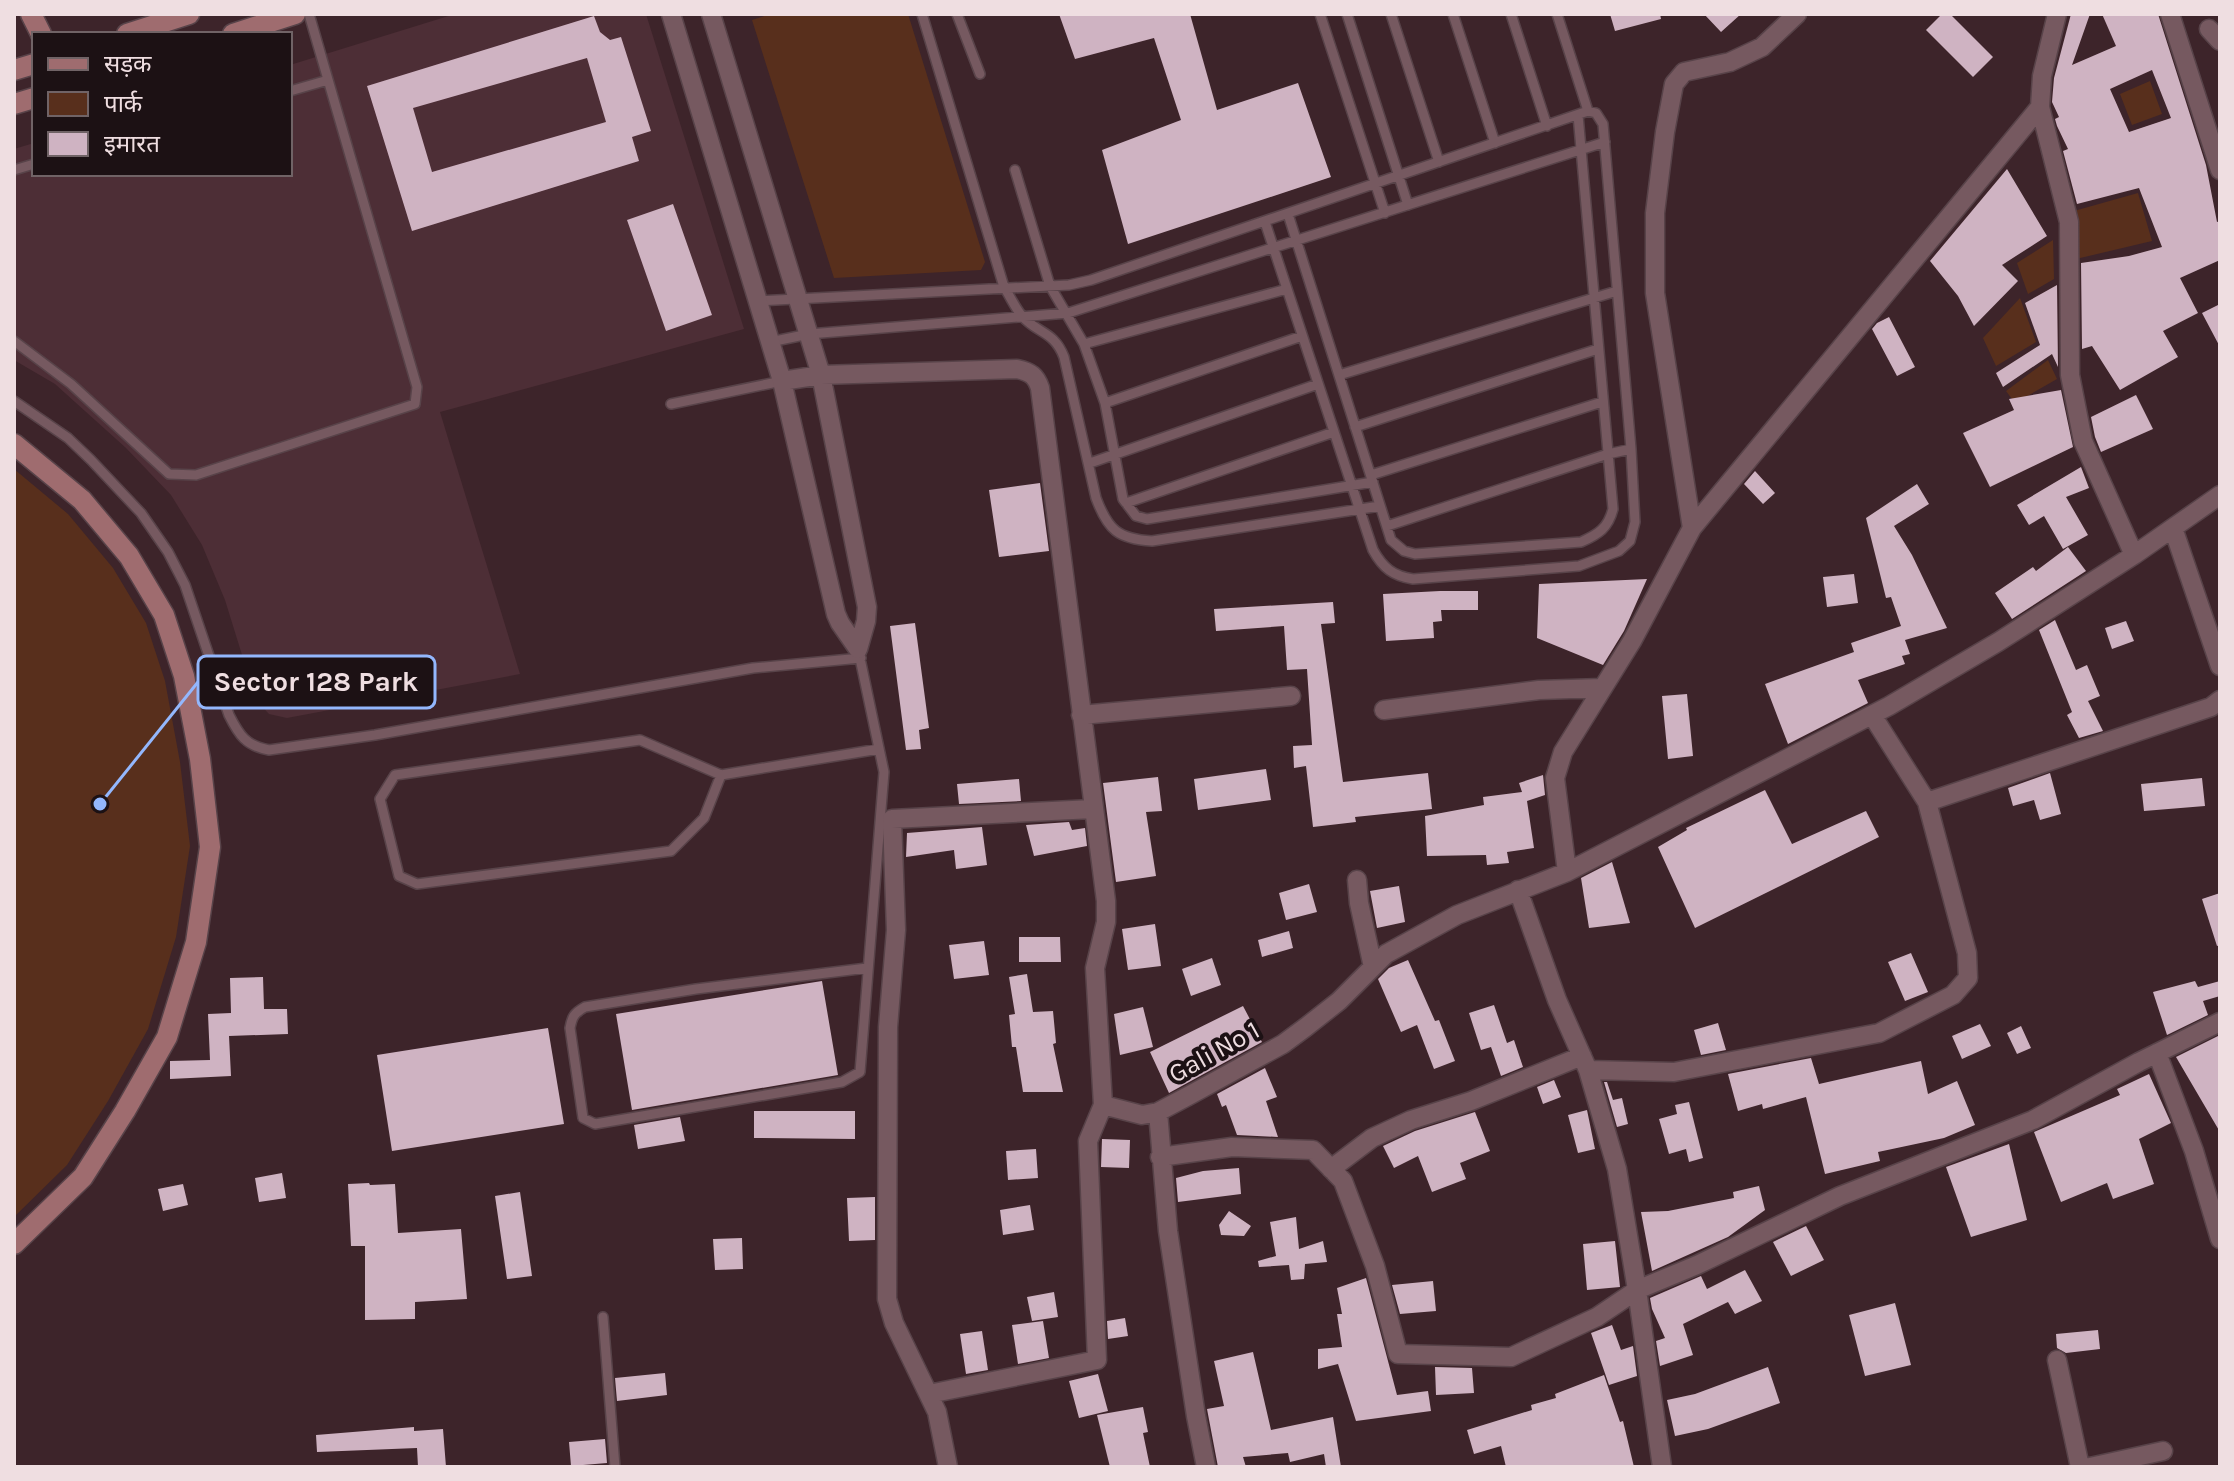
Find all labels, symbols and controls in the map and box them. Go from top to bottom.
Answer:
legend [32,32,292,176]
text: सड़क [104,50,152,78]
text: पार्क [104,90,143,118]
text: इमारत [104,130,161,158]
callout: Sector 128 Park [198,656,435,708]
text: Sector 128 Park [214,665,419,698]
street label: Gali No 1 [1163,1014,1265,1090]

